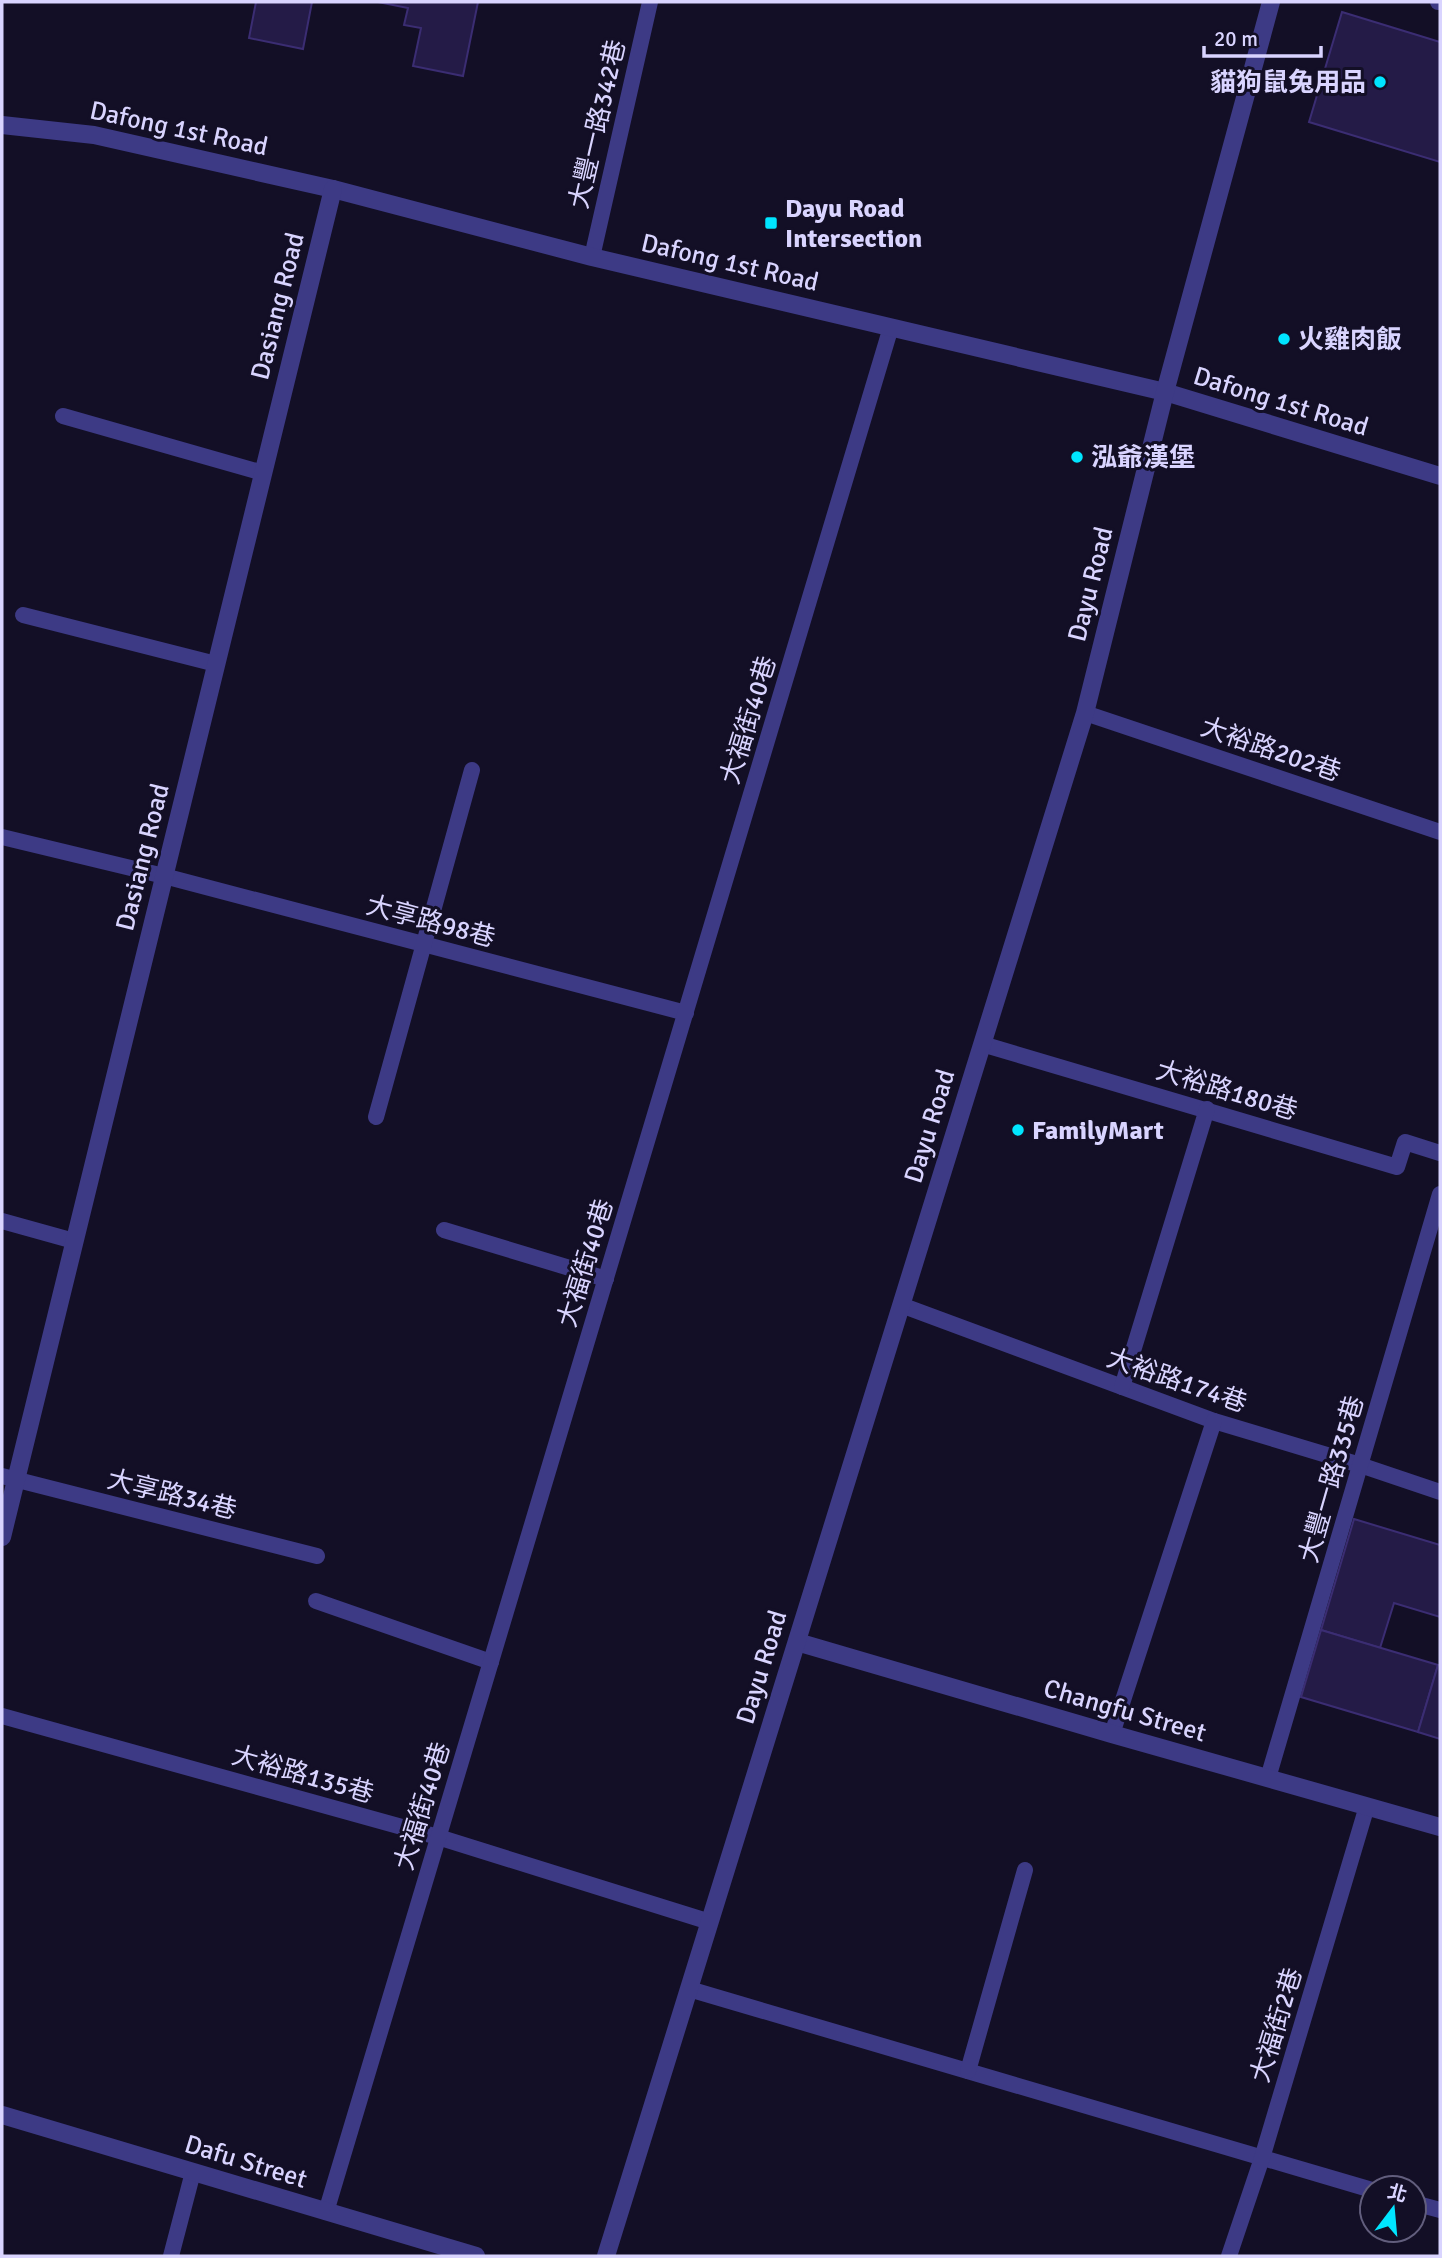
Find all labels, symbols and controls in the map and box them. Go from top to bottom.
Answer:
scale bar [1204,14,1321,58]
text: 20 m [1214,26,1258,52]
street label: 大豐一路342巷 [563,37,633,212]
place label: 貓狗鼠兔用品 [1210,67,1366,99]
marker: 貓狗鼠兔用品 [1372,74,1388,90]
street label: Dafong 1st Road [87,94,271,163]
place label: Dayu Road Intersection [785,193,922,255]
marker: Dayu Road Intersection [763,215,779,231]
street label: Dafong 1st Road [638,227,822,299]
street label: Dasiang Road [244,229,312,383]
place label: 火雞肉飯 [1298,324,1402,356]
marker: 火雞肉飯 [1276,331,1292,347]
street label: Dafong 1st Road [1189,360,1372,444]
place label: 泓爺漢堡 [1091,442,1195,474]
marker: 泓爺漢堡 [1069,449,1085,465]
street label: Dayu Road [1061,524,1121,645]
street label: 大福街40巷 [714,652,784,788]
street label: 大裕路202巷 [1196,711,1345,789]
street label: Dasiang Road [109,780,177,934]
street label: 大享路98巷 [363,889,499,955]
street label: 大裕路180巷 [1152,1054,1301,1128]
street label: Dayu Road [898,1066,962,1187]
place label: FamilyMart [1032,1115,1164,1147]
marker: FamilyMart [1010,1122,1026,1138]
street label: 大福街40巷 [551,1195,621,1331]
street label: 大裕路174巷 [1102,1342,1251,1420]
street label: 大豐一路335巷 [1293,1392,1371,1566]
street label: 大享路34巷 [104,1463,240,1526]
street label: Dayu Road [730,1607,794,1728]
street label: Changfu Street [1040,1673,1210,1749]
street label: 大福街40巷 [388,1738,458,1874]
street label: 大裕路135巷 [228,1739,377,1810]
street label: 大福街2巷 [1244,1964,1310,2086]
street label: Dafu Street [181,2128,311,2196]
north arrow [1358,2174,1428,2244]
text: 北 [1385,2179,1410,2208]

